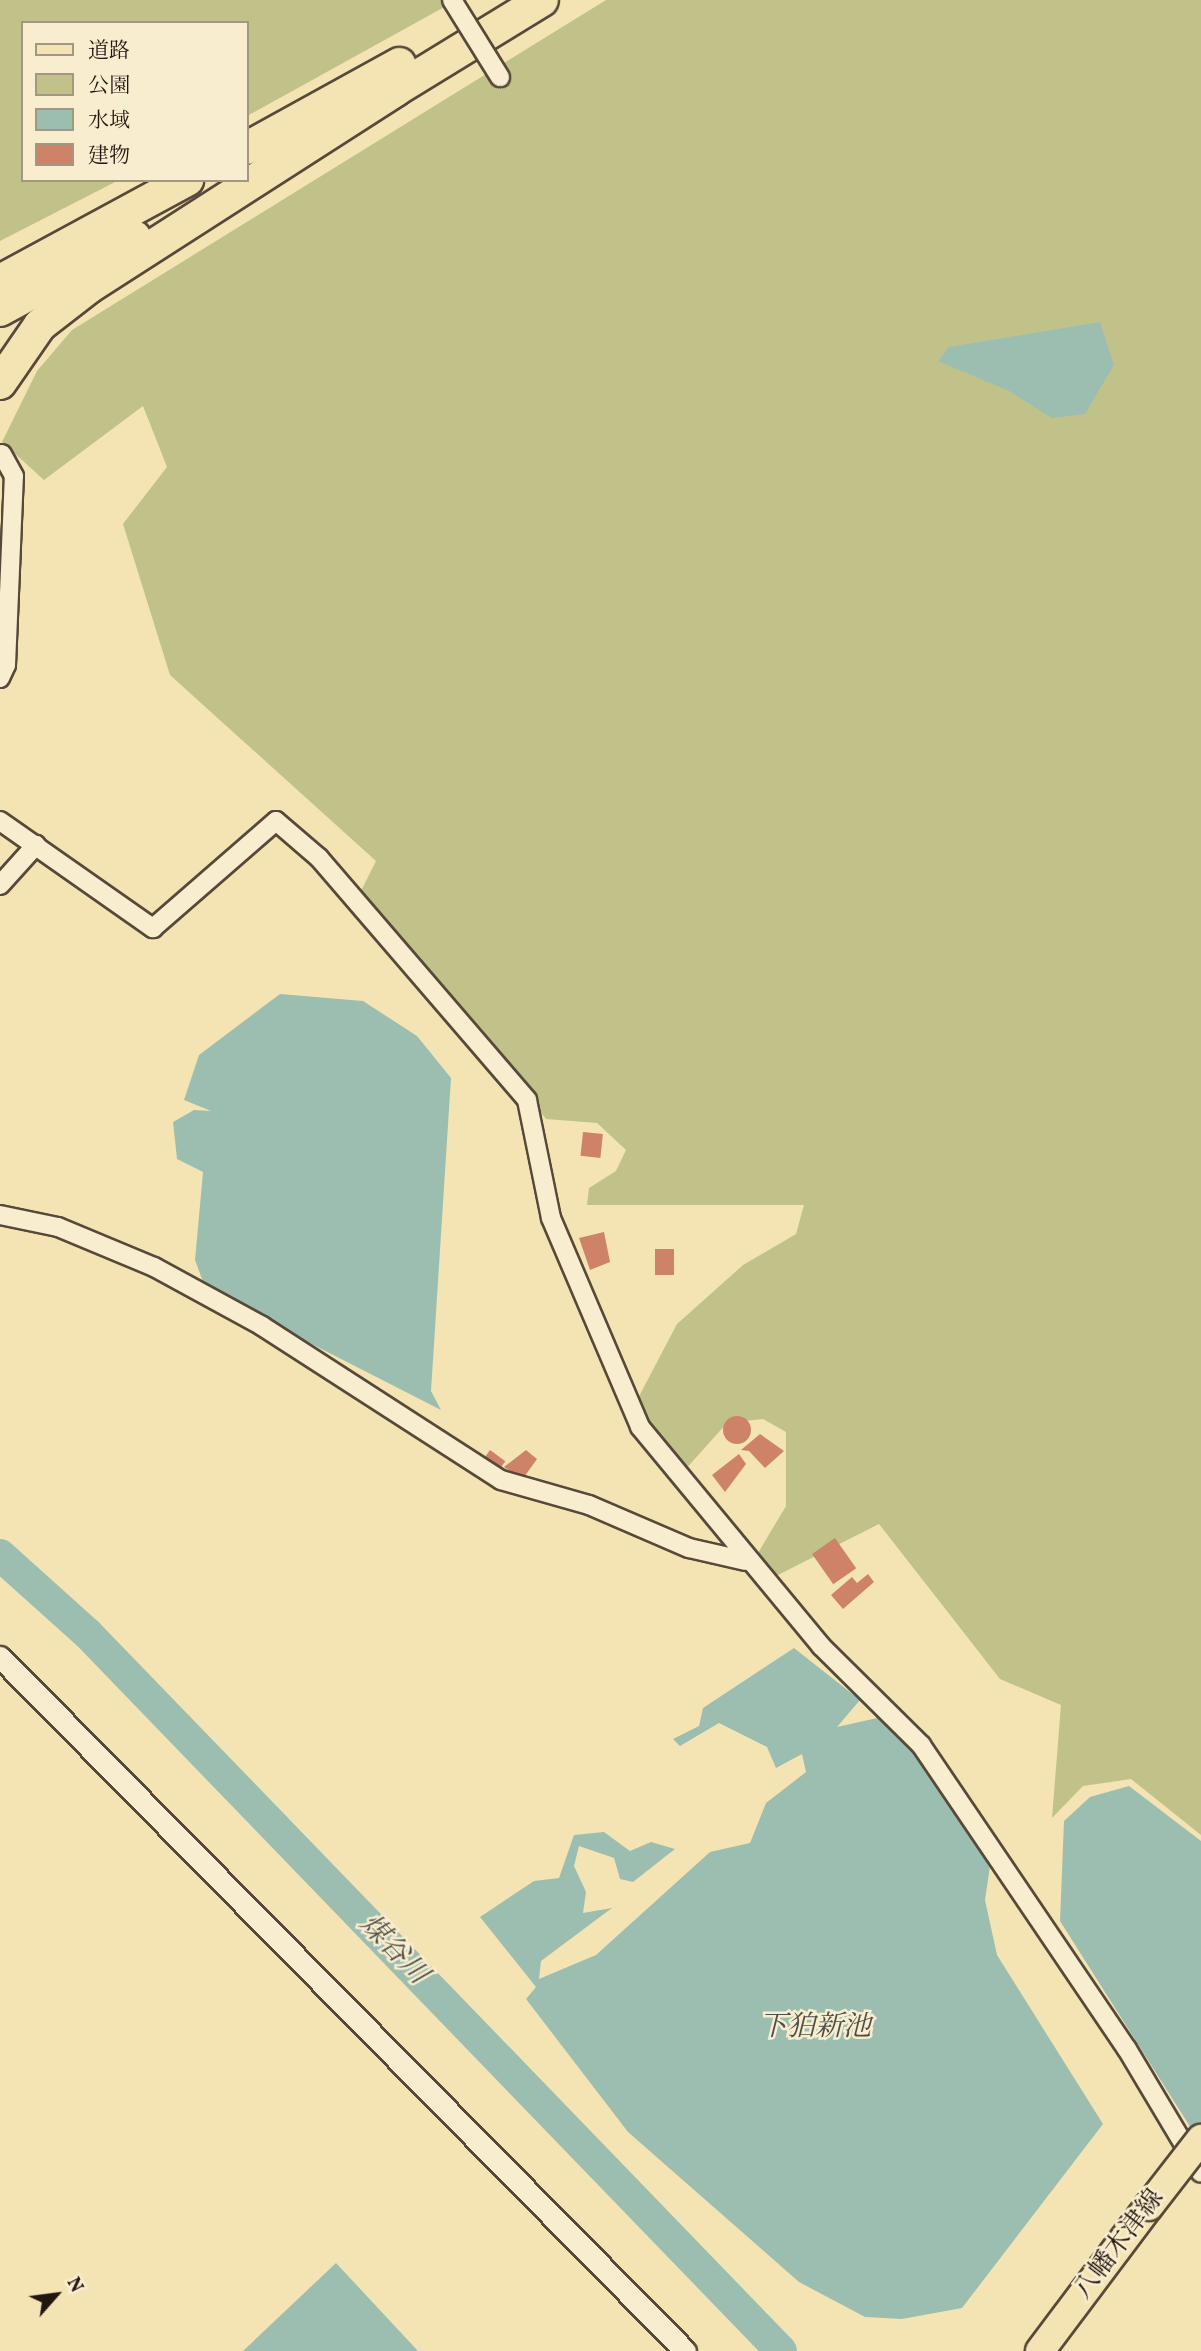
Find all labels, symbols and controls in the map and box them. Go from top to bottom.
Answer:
legend [21,21,248,182]
text: 道路 [88,37,130,66]
text: 公園 [88,72,130,101]
text: 水域 [88,107,130,136]
text: 建物 [88,142,130,171]
water label: 煤谷川 [352,1908,434,1992]
water label: 下狛新池 [759,2011,871,2045]
street label: 八幡木津線 [1068,2184,1172,2306]
north arrow [21,2260,91,2330]
text: N [60,2273,89,2297]

